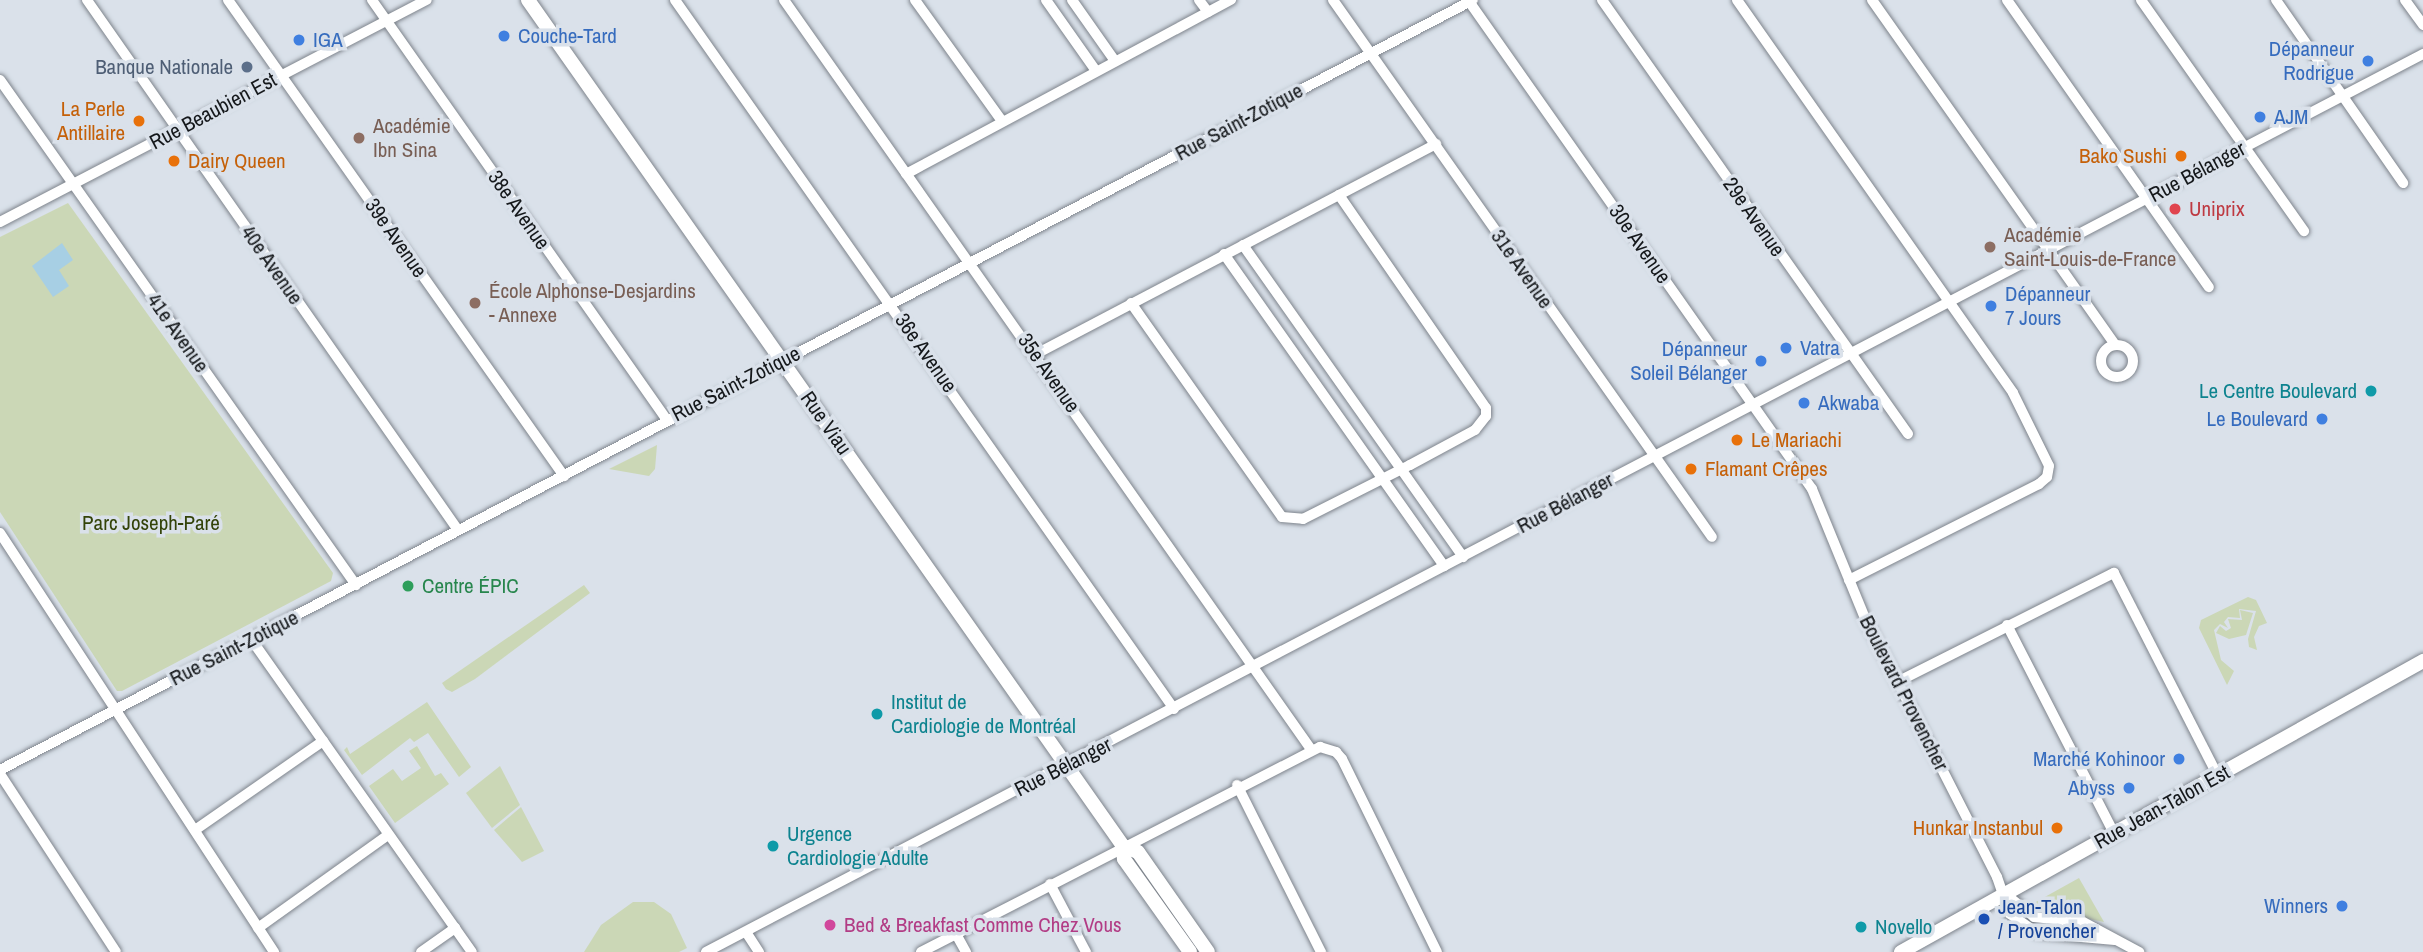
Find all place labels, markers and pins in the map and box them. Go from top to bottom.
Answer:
place label: Couche-Tard [518,23,617,49]
place label: IGA [313,27,343,53]
marker: Couche-Tard [496,28,512,44]
marker: IGA [291,32,307,48]
place label: Dépanneur Rodrigue [2269,36,2354,86]
marker: Dépanneur Rodrigue [2360,53,2376,69]
place label: Banque Nationale [95,54,233,80]
marker: Banque Nationale [239,59,255,75]
place label: La Perle Antillaire [57,96,125,146]
place label: AJM [2274,104,2308,130]
marker: AJM [2252,109,2268,125]
marker: La Perle Antillaire [131,113,147,129]
place label: Académie Ibn Sina [373,113,451,163]
marker: Académie Ibn Sina [351,130,367,146]
place label: Bako Sushi [2079,143,2167,169]
place label: Dairy Queen [188,148,286,174]
marker: Bako Sushi [2173,148,2189,164]
marker: Dairy Queen [166,153,182,169]
place label: Uniprix [2189,196,2245,222]
marker: Uniprix [2167,201,2183,217]
place label: Académie Saint-Louis-de-France [2004,222,2176,272]
marker: Académie Saint-Louis-de-France [1982,239,1998,255]
place label: École Alphonse-Desjardins - Annexe [489,278,697,328]
place label: Dépanneur 7 Jours [2005,281,2090,331]
marker: École Alphonse-Desjardins - Annexe [467,295,483,311]
marker: Dépanneur 7 Jours [1983,298,1999,314]
place label: Vatra [1800,335,1840,361]
place label: Dépanneur Soleil Bélanger [1630,336,1747,386]
marker: Vatra [1778,340,1794,356]
marker: Dépanneur Soleil Bélanger [1753,353,1769,369]
place label: Le Centre Boulevard [2199,378,2357,404]
marker: Le Centre Boulevard [2363,383,2379,399]
place label: Akwaba [1818,390,1879,416]
marker: Akwaba [1796,395,1812,411]
place label: Le Boulevard [2207,406,2308,432]
marker: Le Boulevard [2314,411,2330,427]
place label: Le Mariachi [1751,427,1842,453]
marker: Le Mariachi [1729,432,1745,448]
place label: Flamant Crêpes [1705,456,1827,482]
marker: Flamant Crêpes [1683,461,1699,477]
place label: Centre ÉPIC [422,573,519,599]
marker: Centre ÉPIC [400,578,416,594]
place label: Institut de Cardiologie de Montréal [891,689,1076,739]
marker: Institut de Cardiologie de Montréal [869,706,885,722]
place label: Marché Kohinoor [2033,746,2165,772]
marker: Marché Kohinoor [2171,751,2187,767]
place label: Abyss [2068,775,2115,801]
marker: Abyss [2121,780,2137,796]
place label: Hunkar Instanbul [1913,815,2043,841]
marker: Hunkar Instanbul [2049,820,2065,836]
place label: Urgence Cardiologie Adulte [787,821,930,871]
marker: Urgence Cardiologie Adulte [765,838,781,854]
place label: Winners [2264,893,2328,919]
place label: Jean-Talon / Provencher [1998,894,2096,944]
marker: Winners [2334,898,2350,914]
marker: Jean-Talon / Provencher [1976,911,1992,927]
place label: Bed & Breakfast Comme Chez Vous [844,912,1122,938]
place label: Novello [1875,914,1932,940]
marker: Bed & Breakfast Comme Chez Vous [822,917,838,933]
marker: Novello [1853,919,1869,935]

